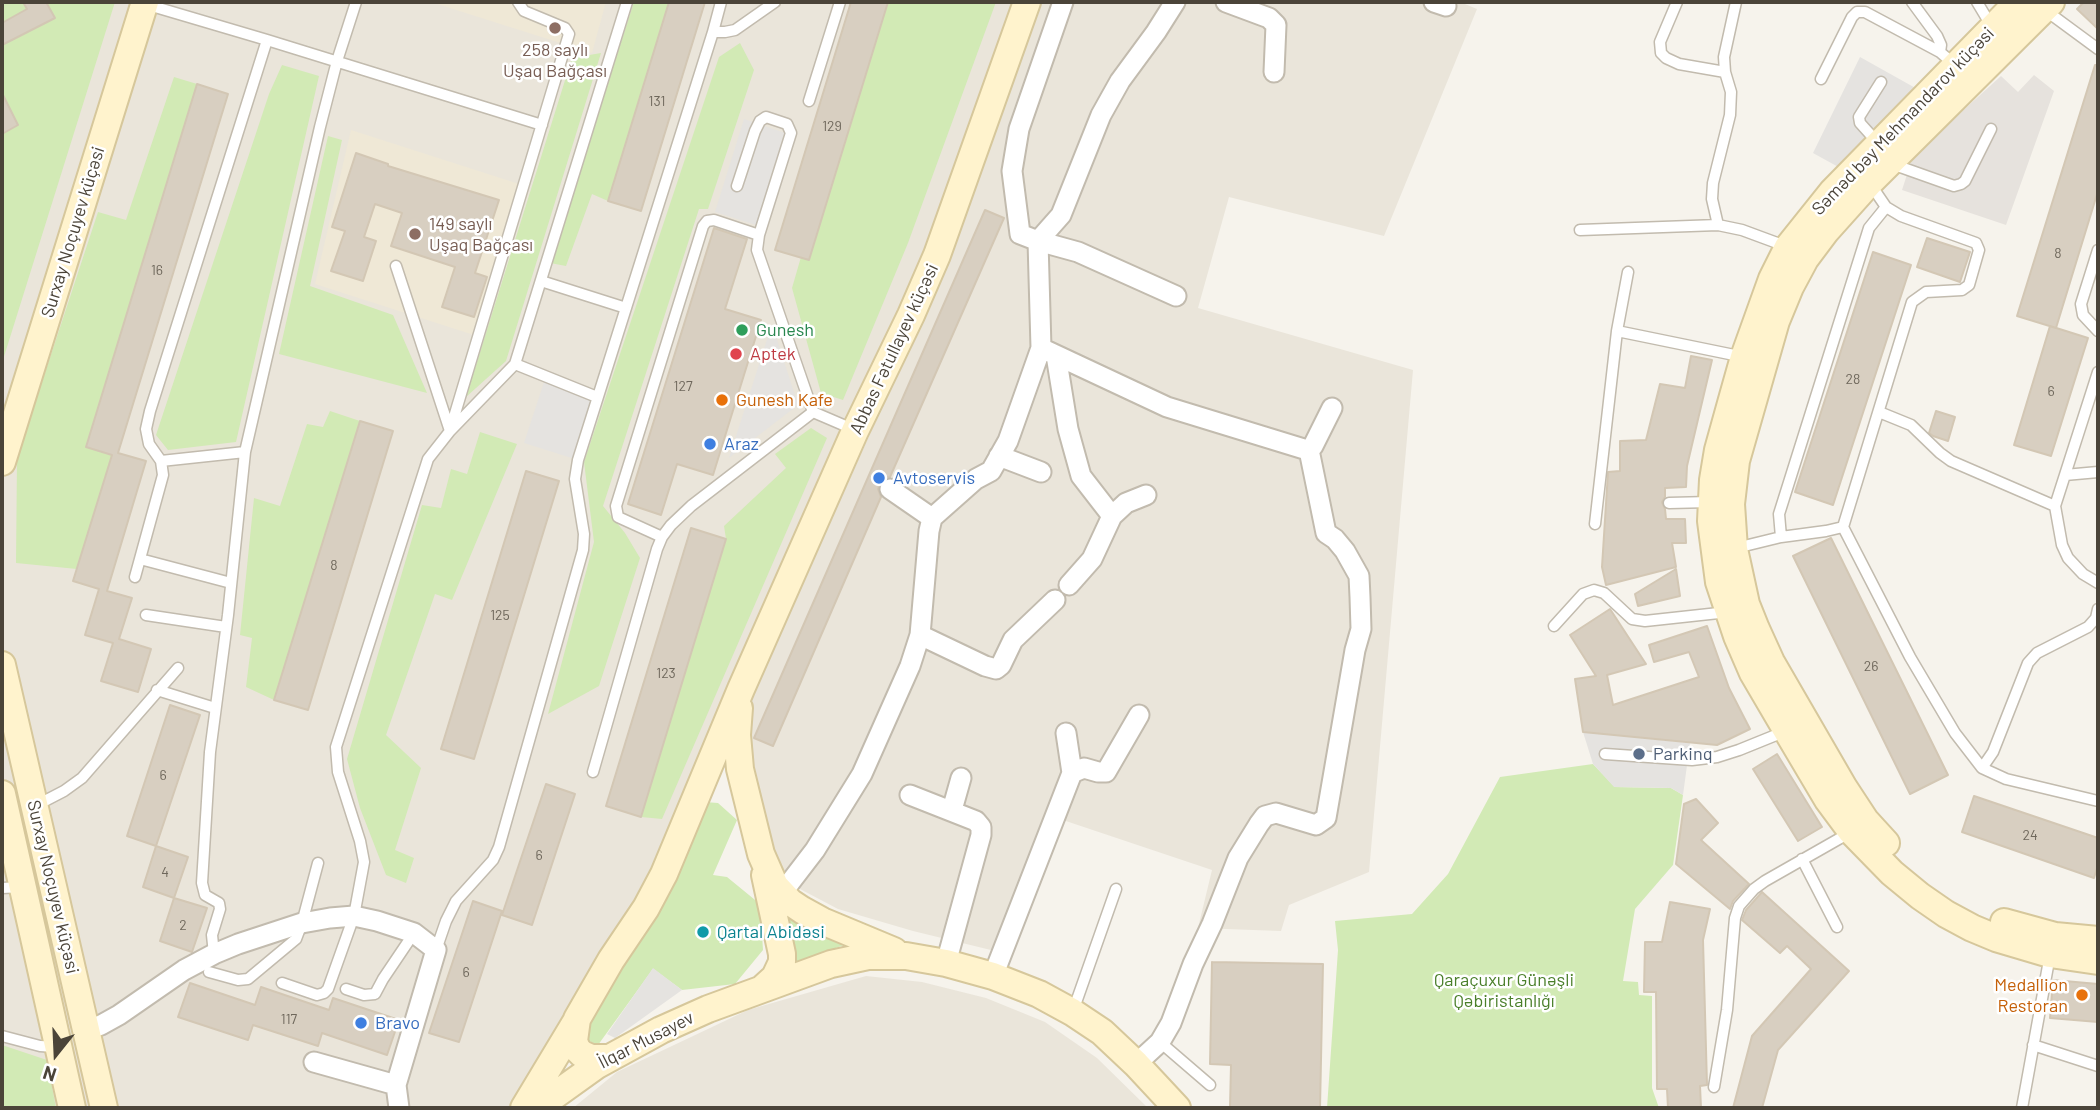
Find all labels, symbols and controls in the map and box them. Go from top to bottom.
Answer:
marker: 258 saylı Uşaq Bağçası [547,20,563,36]
street label: Səməd bəy Mehmandarov küçəsi [1807,22,1999,220]
place label: 258 saylı Uşaq Bağçası [503,39,607,82]
house number: 131 [649,93,665,109]
house number: 129 [822,118,842,134]
street label: Surxay Noçuyev küçəsi [37,144,109,320]
place label: 149 saylı Uşaq Bağçası [429,213,533,256]
marker: 149 saylı Uşaq Bağçası [407,226,423,242]
house number: 8 [2054,245,2062,261]
street label: Abbas Fətullayev küçəsi [845,260,943,438]
house number: 16 [151,262,163,278]
place label: Gunesh [756,319,814,341]
marker: Gunesh [734,322,750,338]
place label: Aptek [750,343,796,365]
marker: Aptek [728,346,744,362]
house number: 28 [1846,371,1860,387]
house number: 127 [673,378,693,394]
house number: 6 [2047,383,2055,399]
place label: Gunesh Kafe [736,389,833,411]
marker: Gunesh Kafe [714,392,730,408]
place label: Araz [724,433,759,455]
marker: Araz [702,436,718,452]
place label: Avtoservis [893,467,975,489]
marker: Avtoservis [871,470,887,486]
house number: 8 [330,557,338,573]
house number: 125 [490,607,510,623]
house number: 26 [1864,658,1878,674]
house number: 123 [656,665,676,681]
place label: Parkinq [1653,743,1713,765]
marker: Parkinq [1631,746,1647,762]
house number: 6 [159,767,167,783]
street label: Surxay Noçuyev küçəsi [22,798,84,976]
house number: 24 [2022,827,2038,843]
house number: 6 [535,847,543,863]
house number: 4 [161,864,169,880]
house number: 2 [179,917,187,933]
place label: Qartal Abidəsi [717,921,825,943]
marker: Qartal Abidəsi [695,924,711,940]
house number: 6 [462,964,470,980]
park label: Qaraçuxur Günəşli Qəbiristanlığı [1434,969,1574,1012]
place label: Medallion Restoran [1994,974,2068,1016]
marker: Medallion Restoran [2074,987,2090,1003]
street label: İlqar Musayev [595,1007,697,1073]
house number: 117 [281,1011,297,1027]
place label: Bravo [375,1012,420,1034]
marker: Bravo [353,1015,369,1031]
north arrow [21,1019,91,1089]
text: N [40,1062,59,1087]

